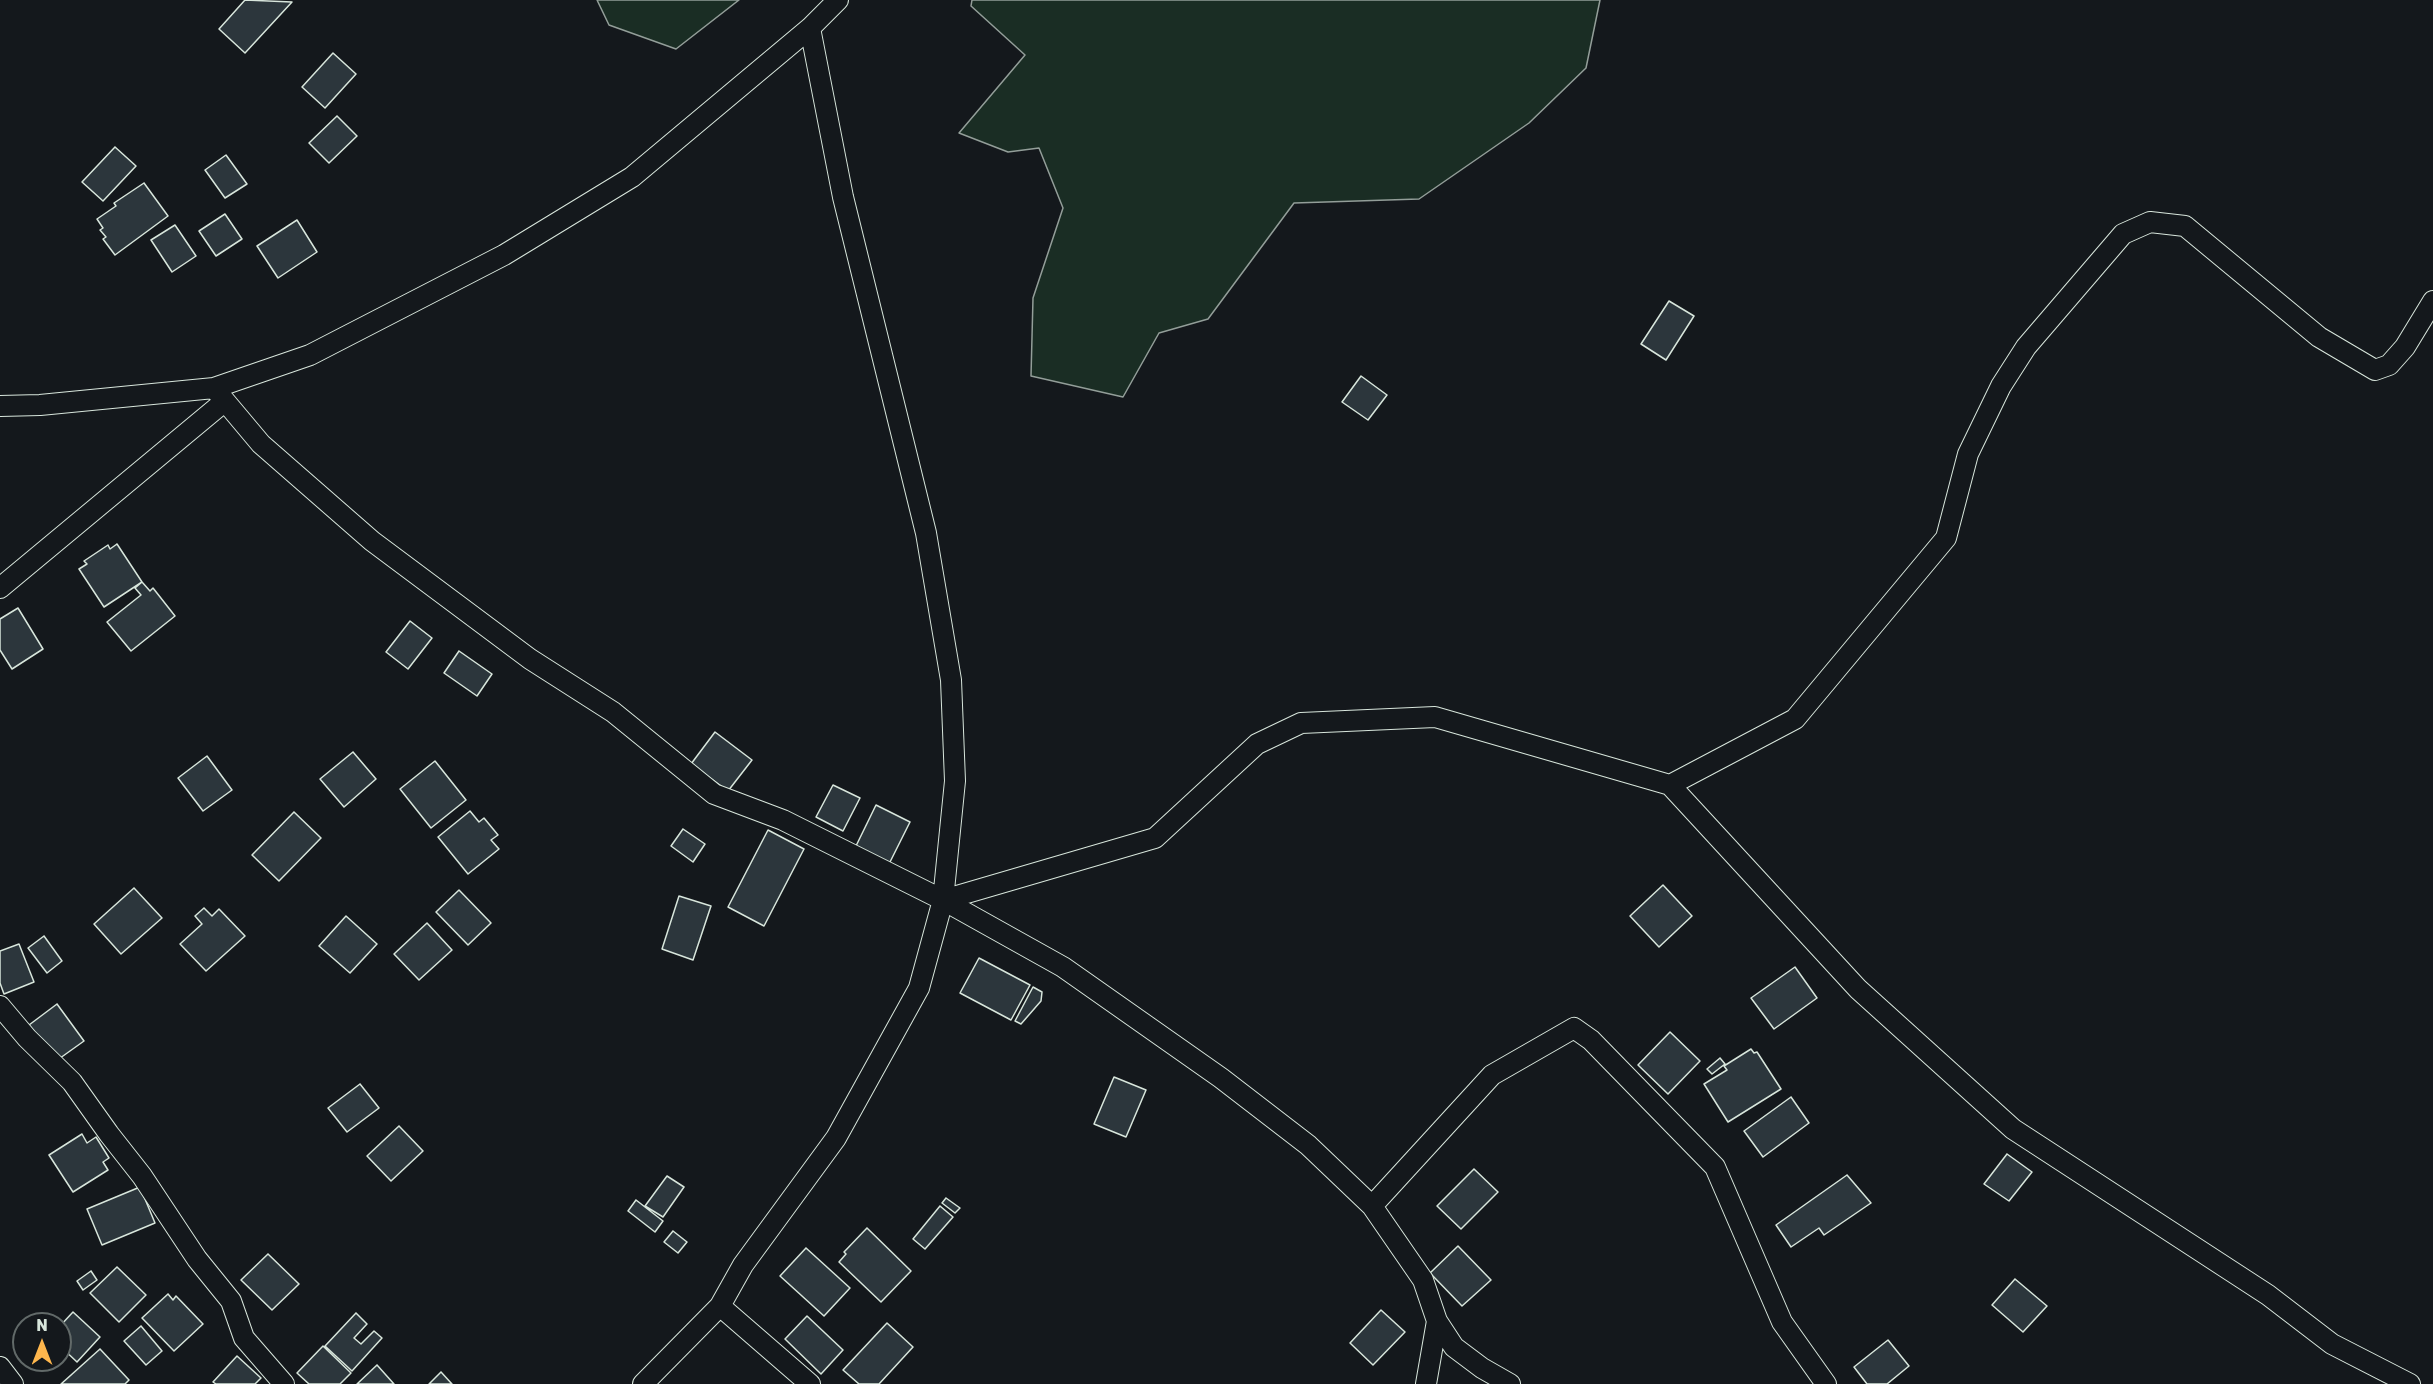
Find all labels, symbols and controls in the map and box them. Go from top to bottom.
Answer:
north arrow [12,1312,72,1372]
text: N [36,1316,48,1335]

